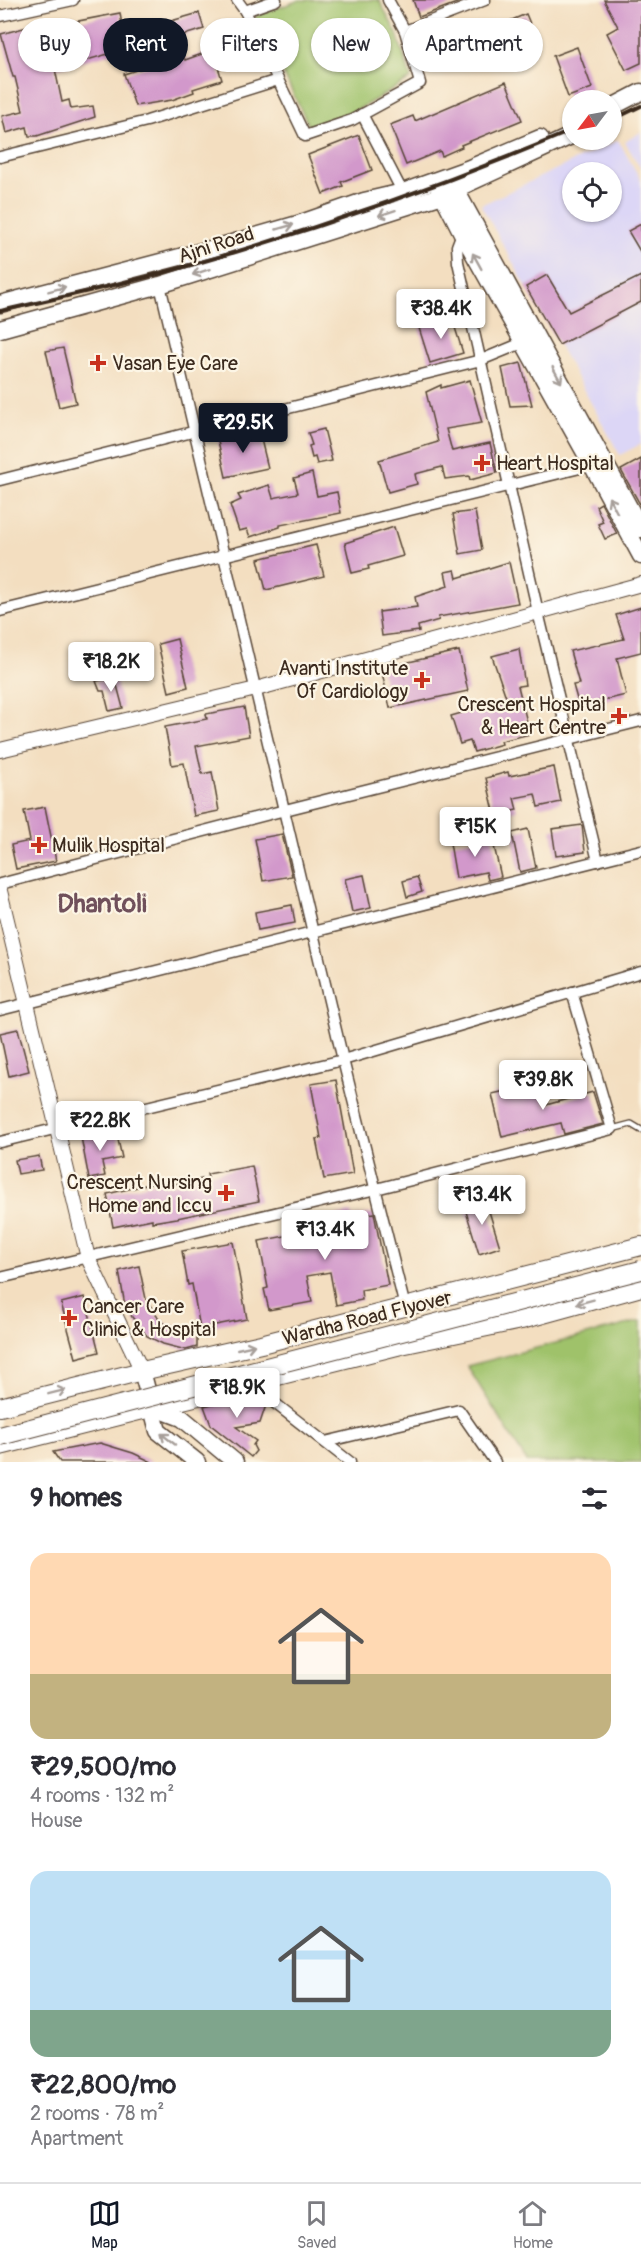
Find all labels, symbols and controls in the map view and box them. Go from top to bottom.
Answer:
chip: Buy [18,18,91,72]
chip: Rent [103,18,188,72]
chip: Filters [200,18,299,72]
chip: New [311,18,391,72]
chip: Apartment [403,18,543,72]
north arrow [562,90,622,150]
map controls [562,90,622,222]
button: locate [562,162,622,222]
one-way arrow [378,208,397,219]
street label: Ajni Road [175,221,257,269]
one-way arrow [275,221,294,232]
one-way arrow [471,253,483,270]
one-way arrow [192,267,211,278]
one-way arrow [47,283,66,295]
pin: ₹38.4K [392,289,490,340]
text: ₹38.4K [410,296,472,321]
place label: Vasan Eye Care [112,351,238,376]
marker: Vasan Eye Care [89,354,107,372]
one-way arrow [551,366,563,383]
pin: ₹29.5K [194,403,292,454]
text: ₹29.5K [213,410,273,435]
place label: Heart Hospital [496,451,614,476]
marker: Heart Hospital [473,454,491,472]
one-way arrow [607,496,619,514]
pin: ₹18.2K [62,642,160,693]
text: ₹18.2K [82,649,140,674]
place label: Avanti Institute Of Cardiology [278,656,408,704]
marker: Avanti Institute Of Cardiology [413,671,431,689]
place label: Crescent Hospital & Heart Centre [458,692,606,740]
marker: Crescent Hospital & Heart Centre [610,707,628,725]
pin: ₹15K [439,807,511,858]
text: ₹15K [454,814,496,839]
place label: Mulik Hospital [52,833,165,858]
marker: Mulik Hospital [30,836,48,854]
district label: Dhantoli [57,888,147,920]
pin: ₹39.8K [494,1060,592,1111]
text: ₹39.8K [513,1067,573,1092]
pin: ₹22.8K [51,1101,149,1152]
text: ₹22.8K [70,1108,130,1133]
place label: Crescent Nursing Home and Iccu [67,1170,212,1218]
pin: ₹13.4K [433,1175,531,1226]
text: ₹13.4K [452,1182,512,1207]
marker: Crescent Nursing Home and Iccu [217,1184,235,1202]
pin: ₹13.4K [276,1210,374,1261]
text: ₹13.4K [295,1217,355,1242]
street label: Wardha Road Flyover [280,1285,454,1351]
place label: Cancer Care Clinic & Hospital [82,1294,216,1342]
one-way arrow [575,1297,594,1309]
marker: Cancer Care Clinic & Hospital [60,1309,78,1327]
one-way arrow [237,1341,256,1353]
pin: ₹18.9K [188,1368,286,1419]
text: ₹18.9K [209,1375,265,1400]
one-way arrow [47,1386,66,1398]
one-way arrow [160,1432,176,1445]
text: 9 homes [30,1482,122,1514]
icon: filters [578,1482,611,1515]
icon: home [267,1592,375,1700]
text: ₹29,500/mo [30,1751,176,1783]
text: 4 rooms · 132 m² [30,1783,174,1808]
text: House [30,1808,82,1833]
icon: home [267,1910,375,2018]
text: ₹22,800/mo [30,2069,176,2101]
text: 2 rooms · 78 m² [30,2101,164,2126]
text: Apartment [30,2126,123,2151]
tab: Map [88,2197,121,2253]
tab: Saved [297,2197,337,2253]
tab: Home [513,2197,553,2253]

